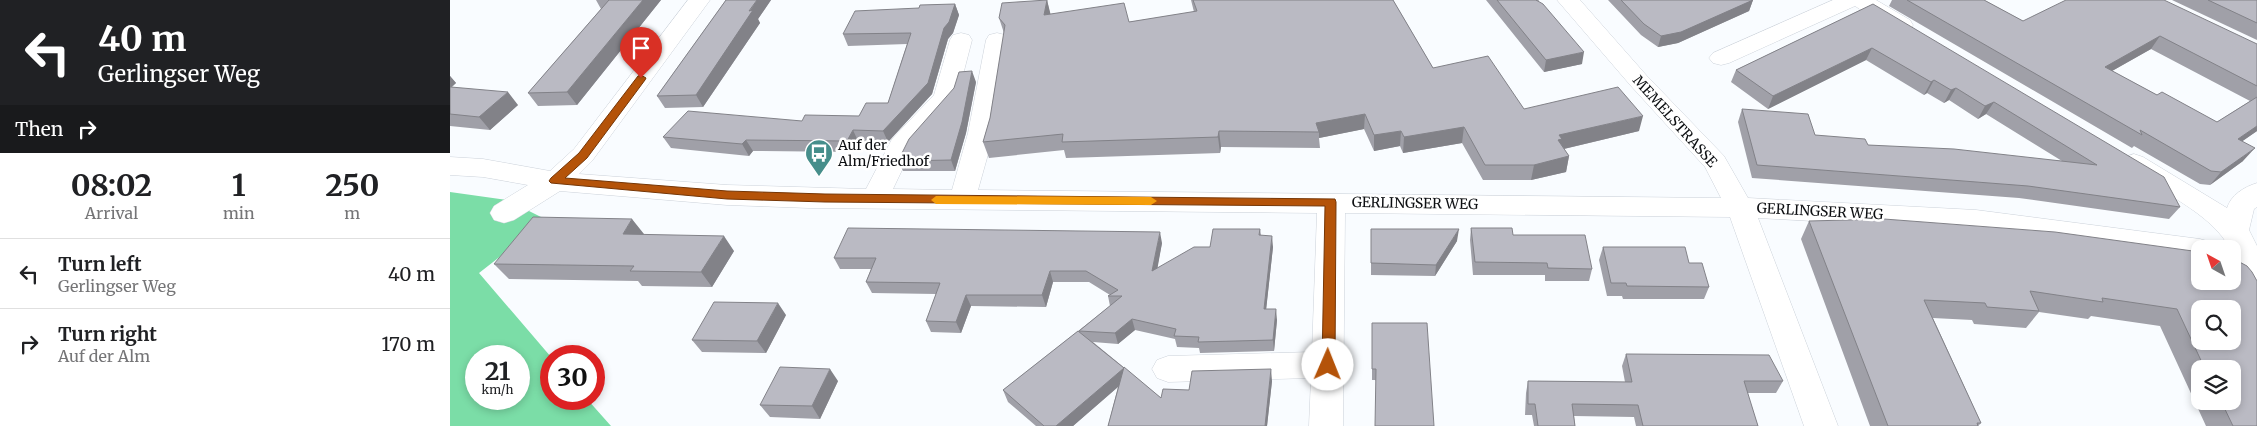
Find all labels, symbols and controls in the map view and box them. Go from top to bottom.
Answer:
text: 40 m [98,17,186,61]
icon: left [15,20,80,85]
pin [620,27,662,78]
icon: arrive [627,34,655,62]
text: Gerlingser Weg [98,60,260,88]
street label: MEMELSTRASSE [1629,71,1721,171]
icon: right [73,115,101,143]
text: Then [15,117,63,141]
place label: Auf der Alm/Friedhof [837,136,929,170]
bus stop icon: Auf der Alm/Friedhof [804,138,834,177]
text: 08:02 [71,166,152,204]
text: 1 [232,166,246,204]
text: 250 [325,166,379,204]
street label: GERLINGSER WEG [1352,193,1478,213]
street label: GERLINGSER WEG [1756,199,1884,223]
text: Arrival [85,203,138,223]
text: min [223,203,255,223]
text: m [344,203,360,223]
north arrow [2191,240,2241,290]
map controls [2191,240,2241,410]
text: Turn left [58,252,142,276]
icon: left [15,260,43,288]
text: 40 m [388,262,435,286]
text: Gerlingser Weg [58,276,176,296]
button: search [2191,300,2241,350]
text: Turn right [58,322,157,346]
icon: right [15,330,43,358]
text: 170 m [382,332,435,356]
position arrow [1301,338,1353,390]
speed limit sign: 30 [540,345,605,410]
text: Auf der Alm [58,346,150,366]
text: 21 [485,355,510,387]
button: layers [2191,360,2241,410]
text: km/h [482,382,513,397]

